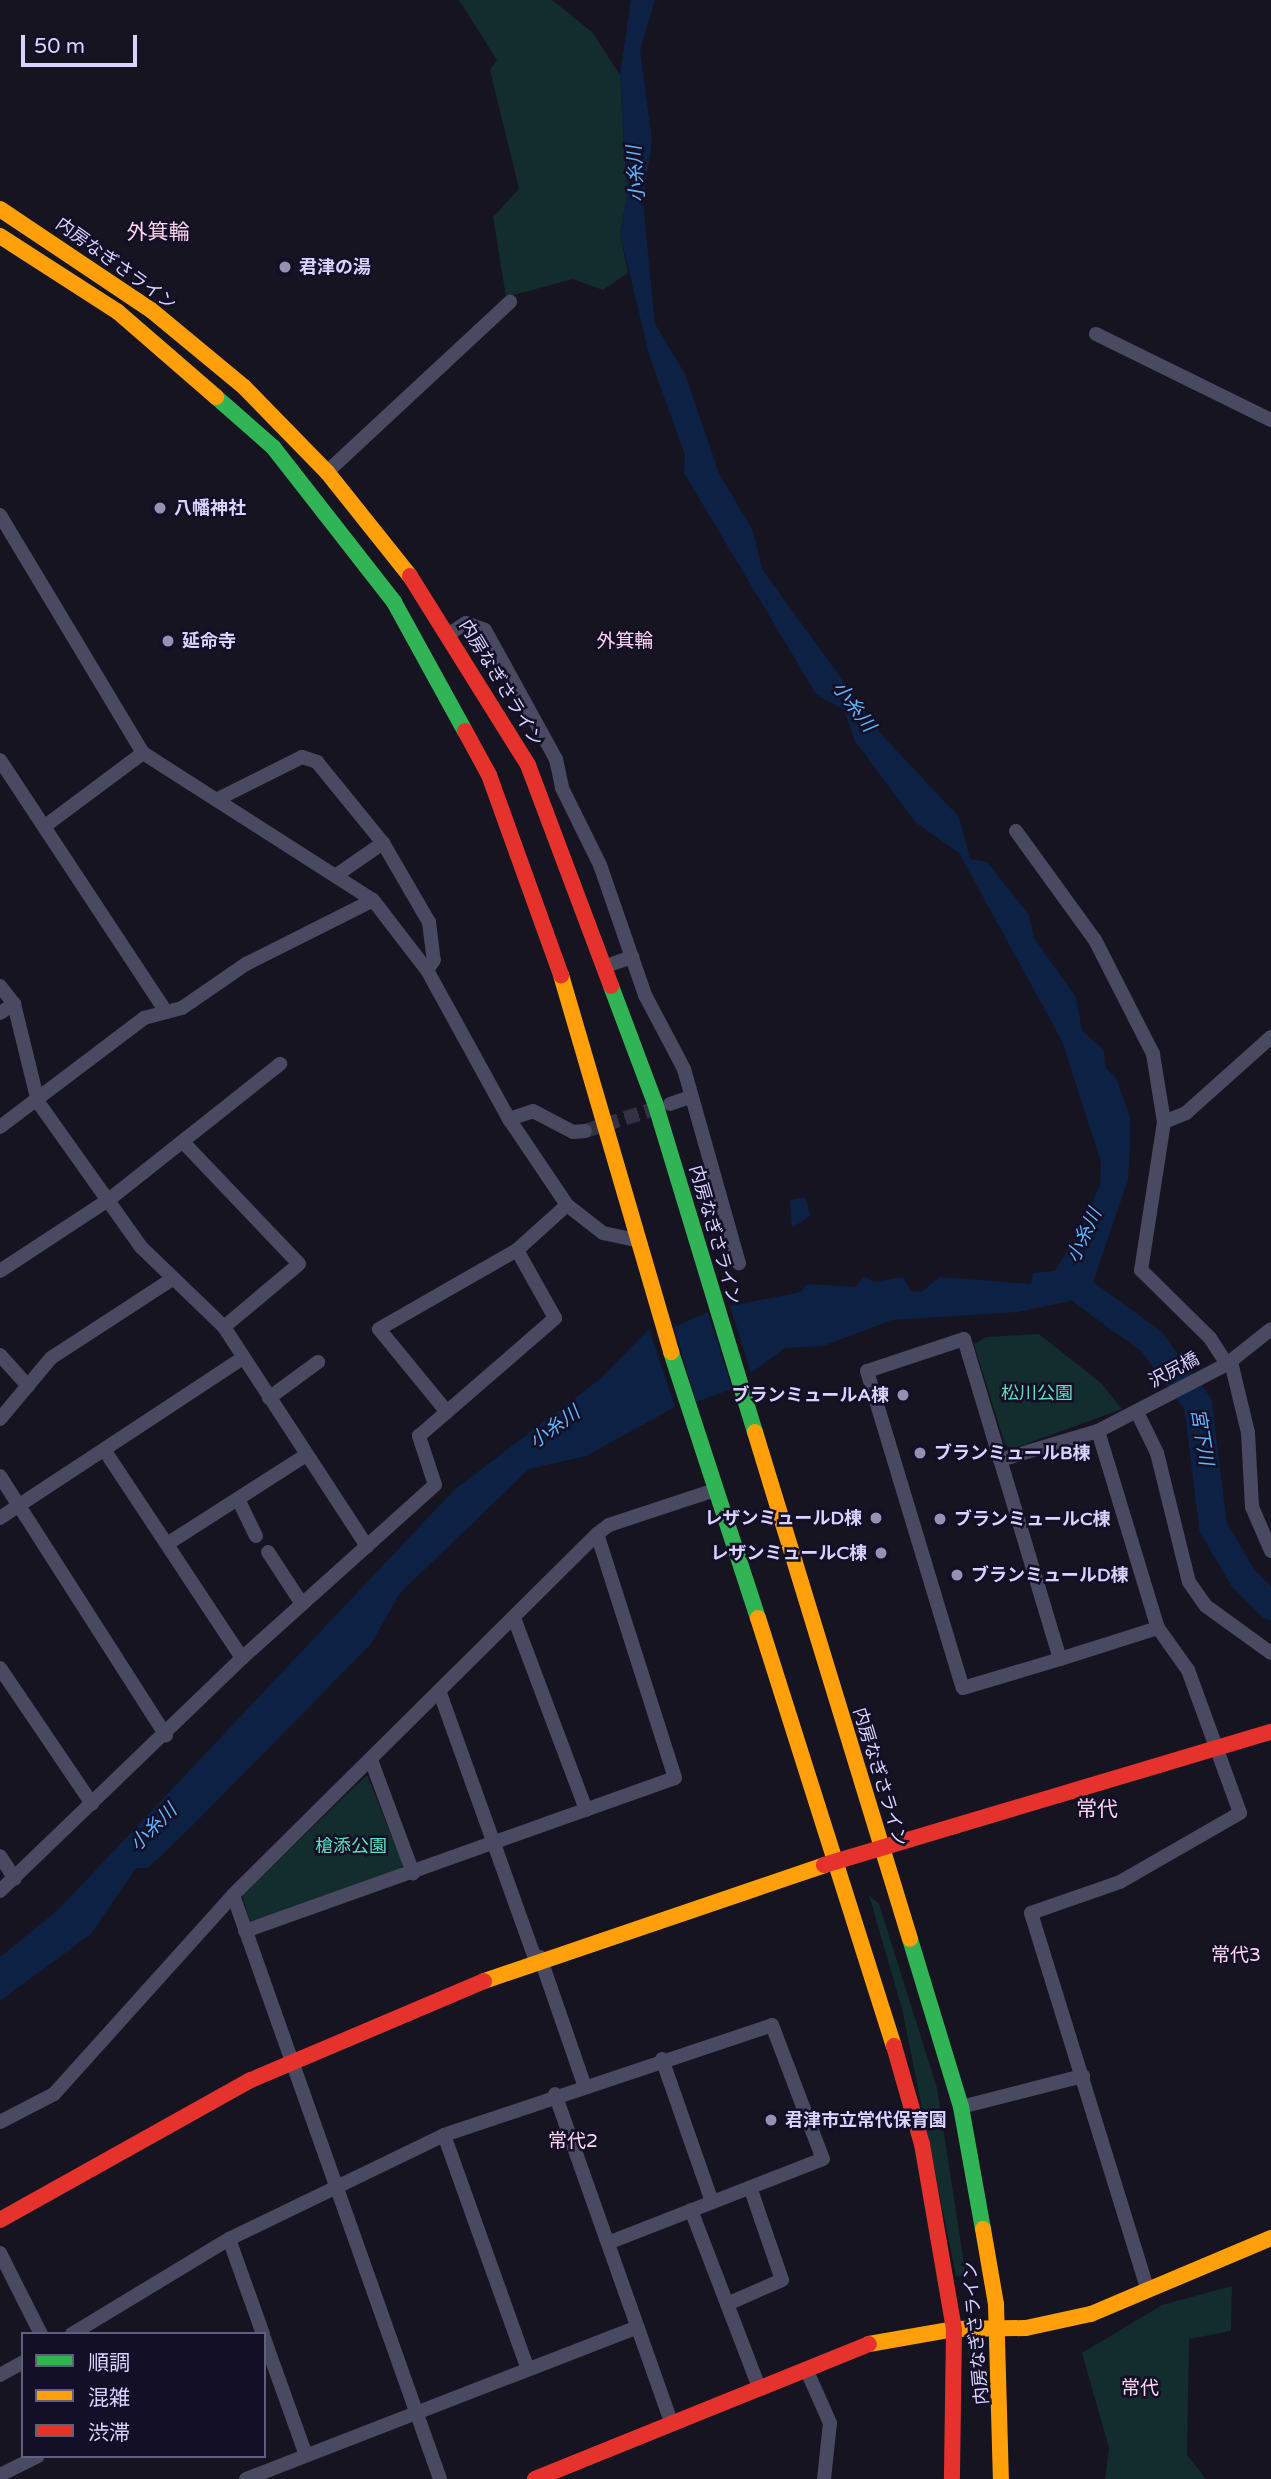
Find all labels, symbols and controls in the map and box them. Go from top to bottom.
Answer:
scale bar [24,21,140,65]
text: 50 m [34,34,85,59]
water label: 小糸川 [624,145,650,203]
street label: 内房なぎさライン [51,213,181,315]
district label: 外箕輪 [127,220,189,246]
place label: 君津の湯 [299,256,371,278]
marker: 君津の湯 [277,259,293,275]
place label: 八幡神社 [174,497,246,519]
marker: 八幡神社 [152,500,168,516]
street label: 内房なぎさライン [455,616,547,750]
place label: 延命寺 [182,630,236,652]
district label: 外箕輪 [597,631,653,653]
marker: 延命寺 [160,633,176,649]
water label: 小糸川 [827,677,879,737]
street label: 内房なぎさライン [685,1163,745,1307]
water label: 小糸川 [1063,1205,1107,1267]
street label: 沢尻橋 [1145,1348,1203,1392]
park label: 松川公園 [1001,1382,1073,1404]
place label: ブランミュールA棟 [732,1384,889,1406]
marker: ブランミュールA棟 [895,1387,911,1403]
water label: 小糸川 [525,1402,585,1454]
water label: 宮下川 [1185,1407,1217,1467]
place label: ブランミュールB棟 [934,1442,1090,1464]
marker: ブランミュールB棟 [912,1445,928,1461]
place label: レザンミュールD棟 [704,1507,862,1529]
place label: ブランミュールC棟 [954,1508,1111,1530]
marker: レザンミュールD棟 [868,1510,884,1526]
marker: ブランミュールC棟 [932,1511,948,1527]
place label: レザンミュールC棟 [710,1542,867,1564]
marker: レザンミュールC棟 [873,1545,889,1561]
place label: ブランミュールD棟 [971,1564,1129,1586]
marker: ブランミュールD棟 [949,1567,965,1583]
street label: 内房なぎさライン [849,1705,911,1849]
district label: 常代 [1076,1797,1118,1823]
water label: 小糸川 [126,1800,182,1856]
park label: 槍添公園 [315,1835,387,1857]
district label: 常代3 [1211,1945,1261,1967]
place label: 君津市立常代保育園 [785,2109,947,2131]
marker: 君津市立常代保育園 [763,2112,779,2128]
district label: 常代2 [548,2131,598,2153]
street label: 内房なぎさライン [959,2260,993,2406]
legend [21,2332,266,2458]
text: 順調 [88,2351,130,2376]
district label: 常代 [1121,2378,1159,2400]
text: 混雑 [88,2386,130,2411]
text: 渋滞 [88,2421,130,2446]

